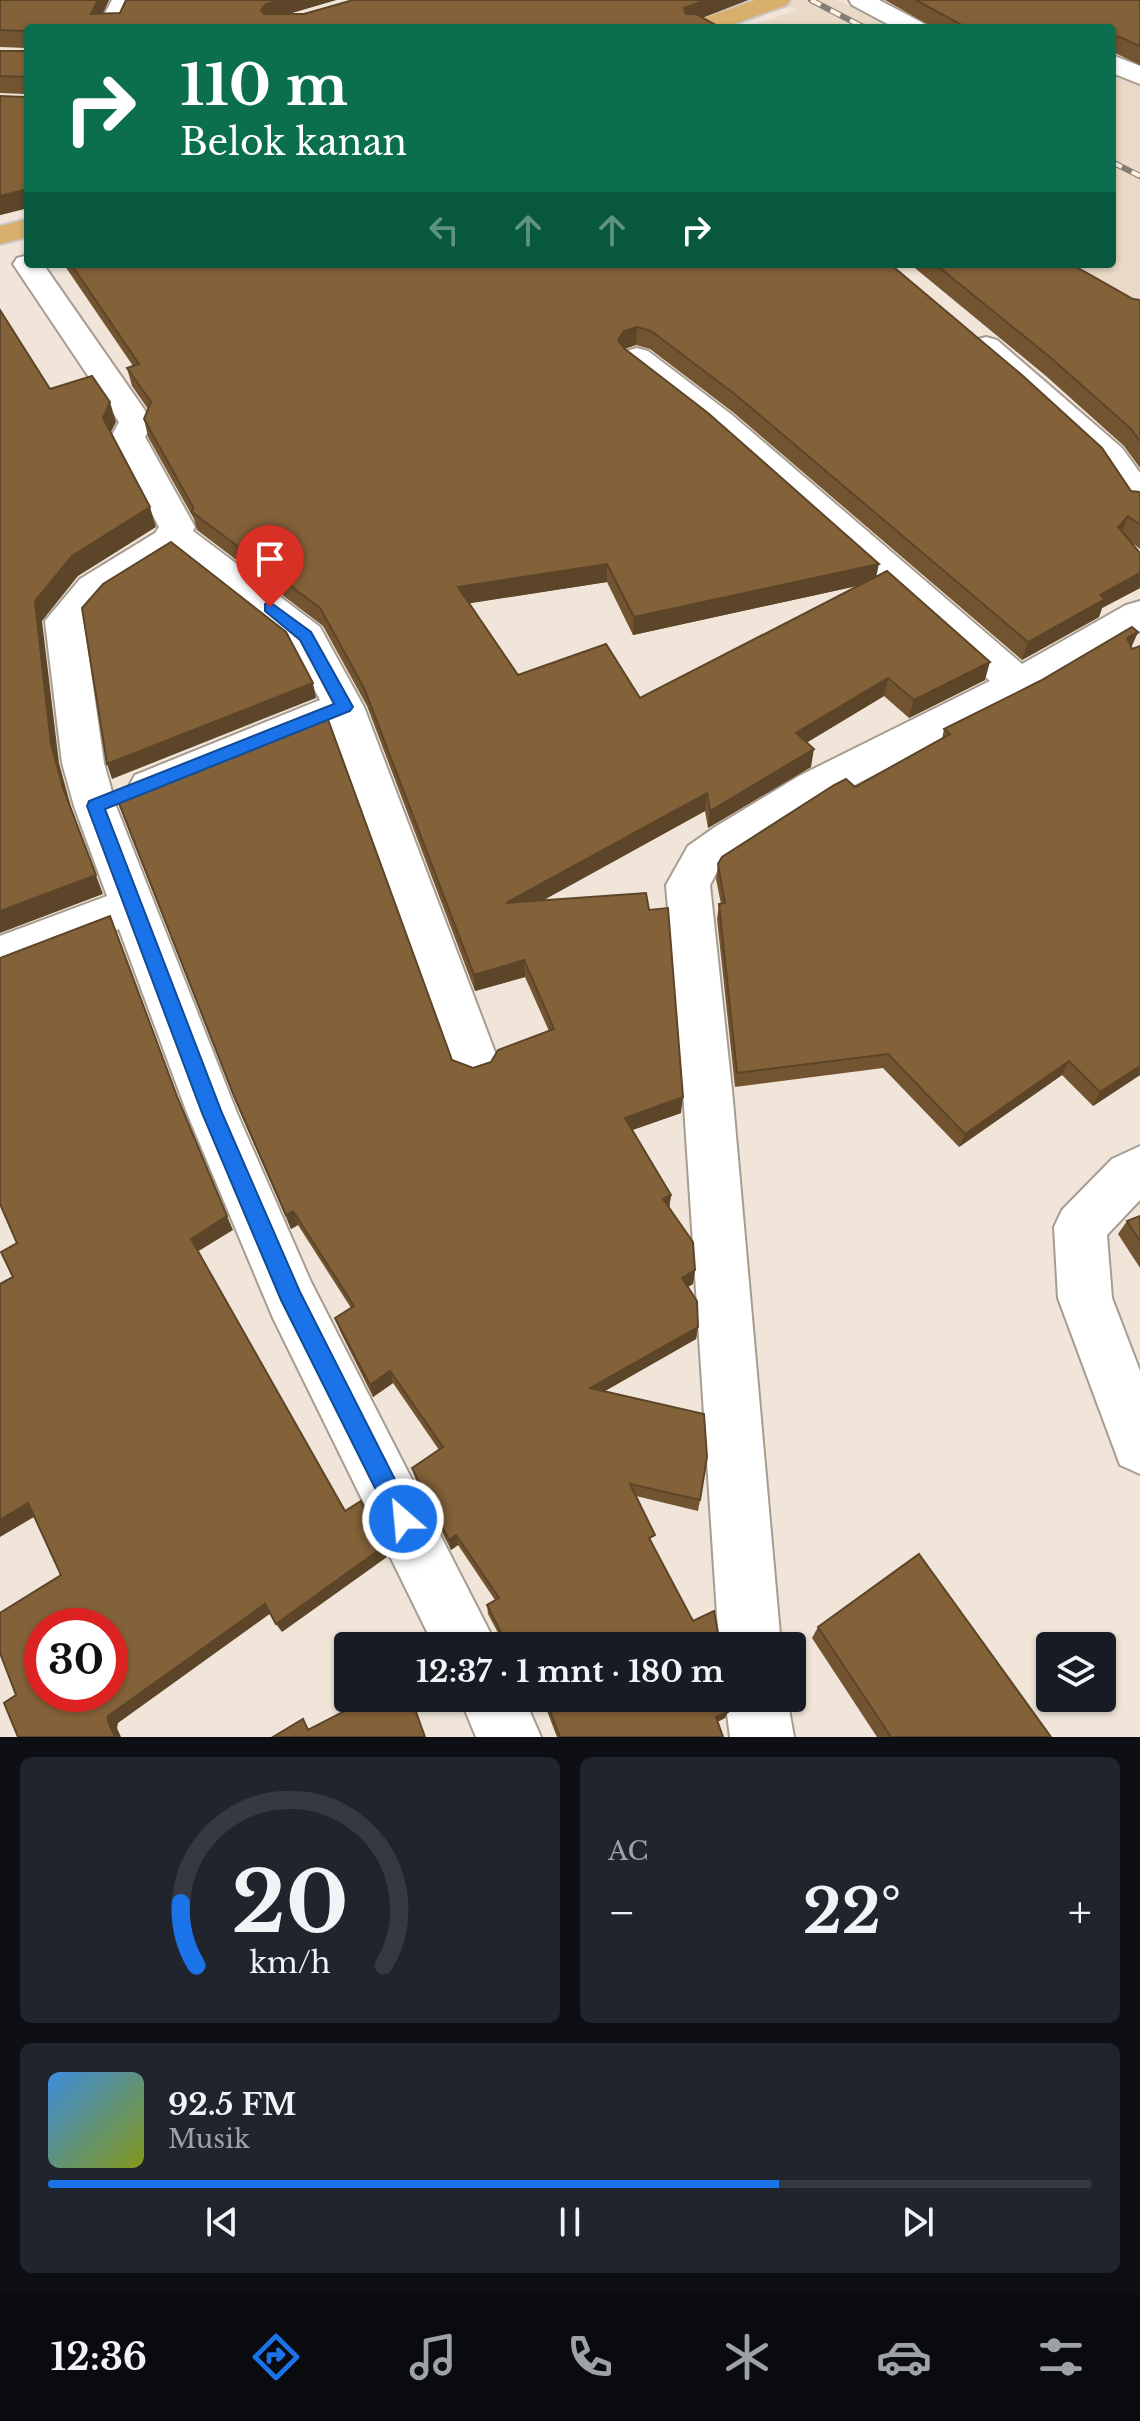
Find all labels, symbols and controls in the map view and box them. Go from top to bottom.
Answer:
text: 110 m [180,51,348,120]
icon: right [48,56,152,160]
text: Belok kanan [180,120,407,165]
icon: left [422,208,466,252]
icon: ahead [506,208,550,252]
icon: ahead [590,208,634,252]
icon: right [674,208,718,252]
pin [236,525,304,607]
icon: arrive [248,537,292,581]
position arrow [361,1477,445,1561]
speed limit sign: 30 [24,1608,128,1712]
map controls [1036,1632,1116,1712]
button: layers [1036,1632,1116,1712]
text: 12:37 · 1 mnt · 180 m [416,1653,724,1690]
text: AC [608,1835,648,1867]
text: 20 [232,1851,348,1954]
text: 22° [803,1875,901,1949]
text: − [608,1885,636,1940]
text: + [1068,1885,1092,1940]
text: km/h [249,1945,331,1981]
text: 92.5 FM [168,2086,296,2123]
text: Musik [168,2123,250,2155]
icon: previous [200,2200,244,2244]
icon: pause [548,2200,592,2244]
icon: next [896,2200,940,2244]
icon: directions [248,2329,304,2385]
icon: music [405,2329,461,2385]
icon: phone [562,2329,618,2385]
icon: climate [719,2329,775,2385]
icon: car [876,2329,932,2385]
icon: filters [1033,2329,1089,2385]
text: 12:36 [51,2335,147,2380]

